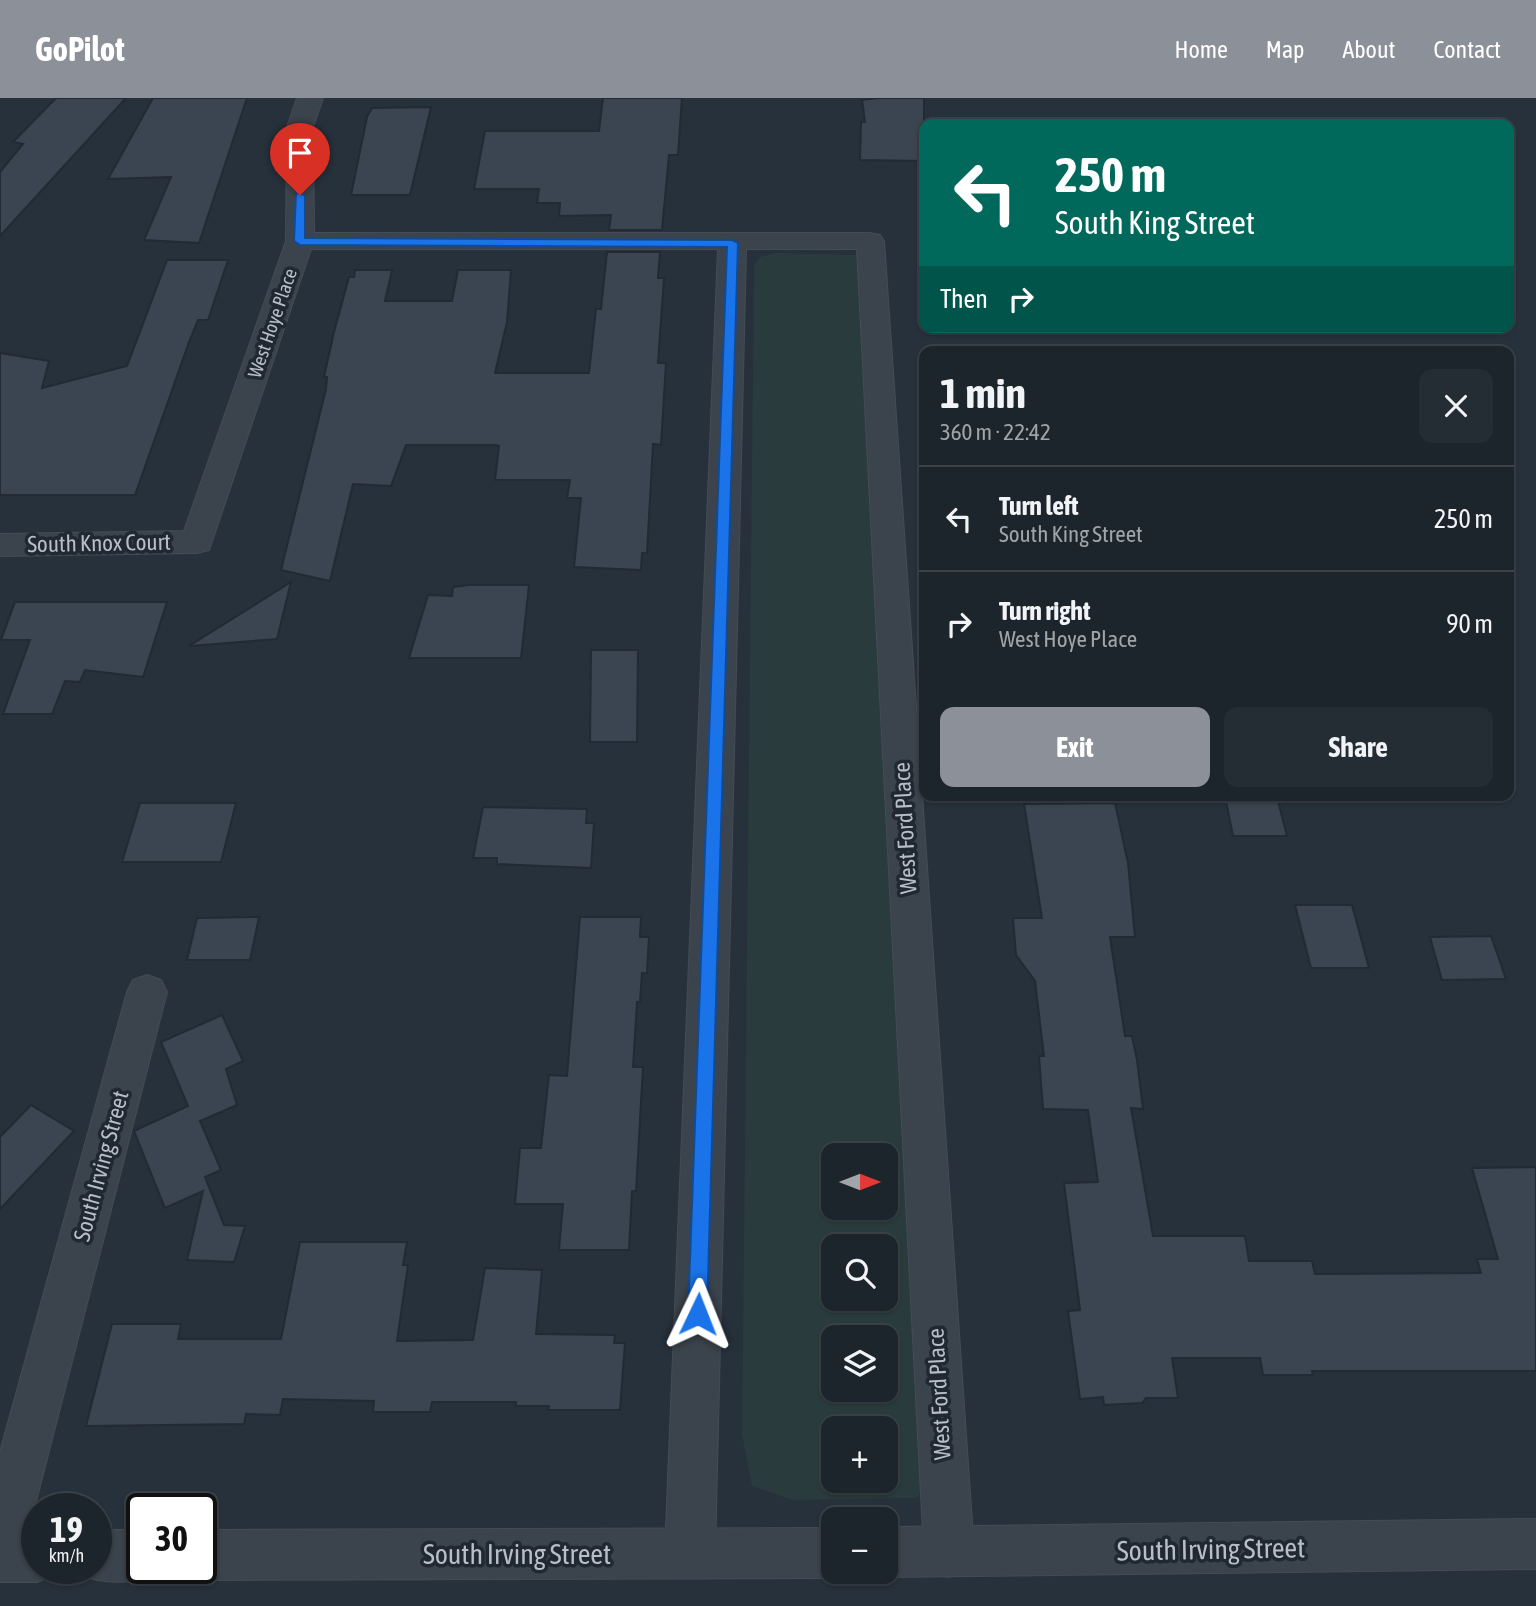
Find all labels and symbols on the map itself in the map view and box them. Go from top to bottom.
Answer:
pin [270,123,330,195]
street label: West Hoye Place [243,265,301,381]
street label: South Knox Court [27,529,171,557]
street label: West Ford Place [889,762,921,894]
street label: South Irving Street [68,1088,134,1244]
north arrow [821,1143,898,1220]
position arrow [661,1277,735,1351]
street label: West Ford Place [923,1328,955,1460]
speed limit sign: 30 [126,1493,217,1584]
street label: South Irving Street [1117,1531,1305,1567]
street label: South Irving Street [423,1538,611,1570]

